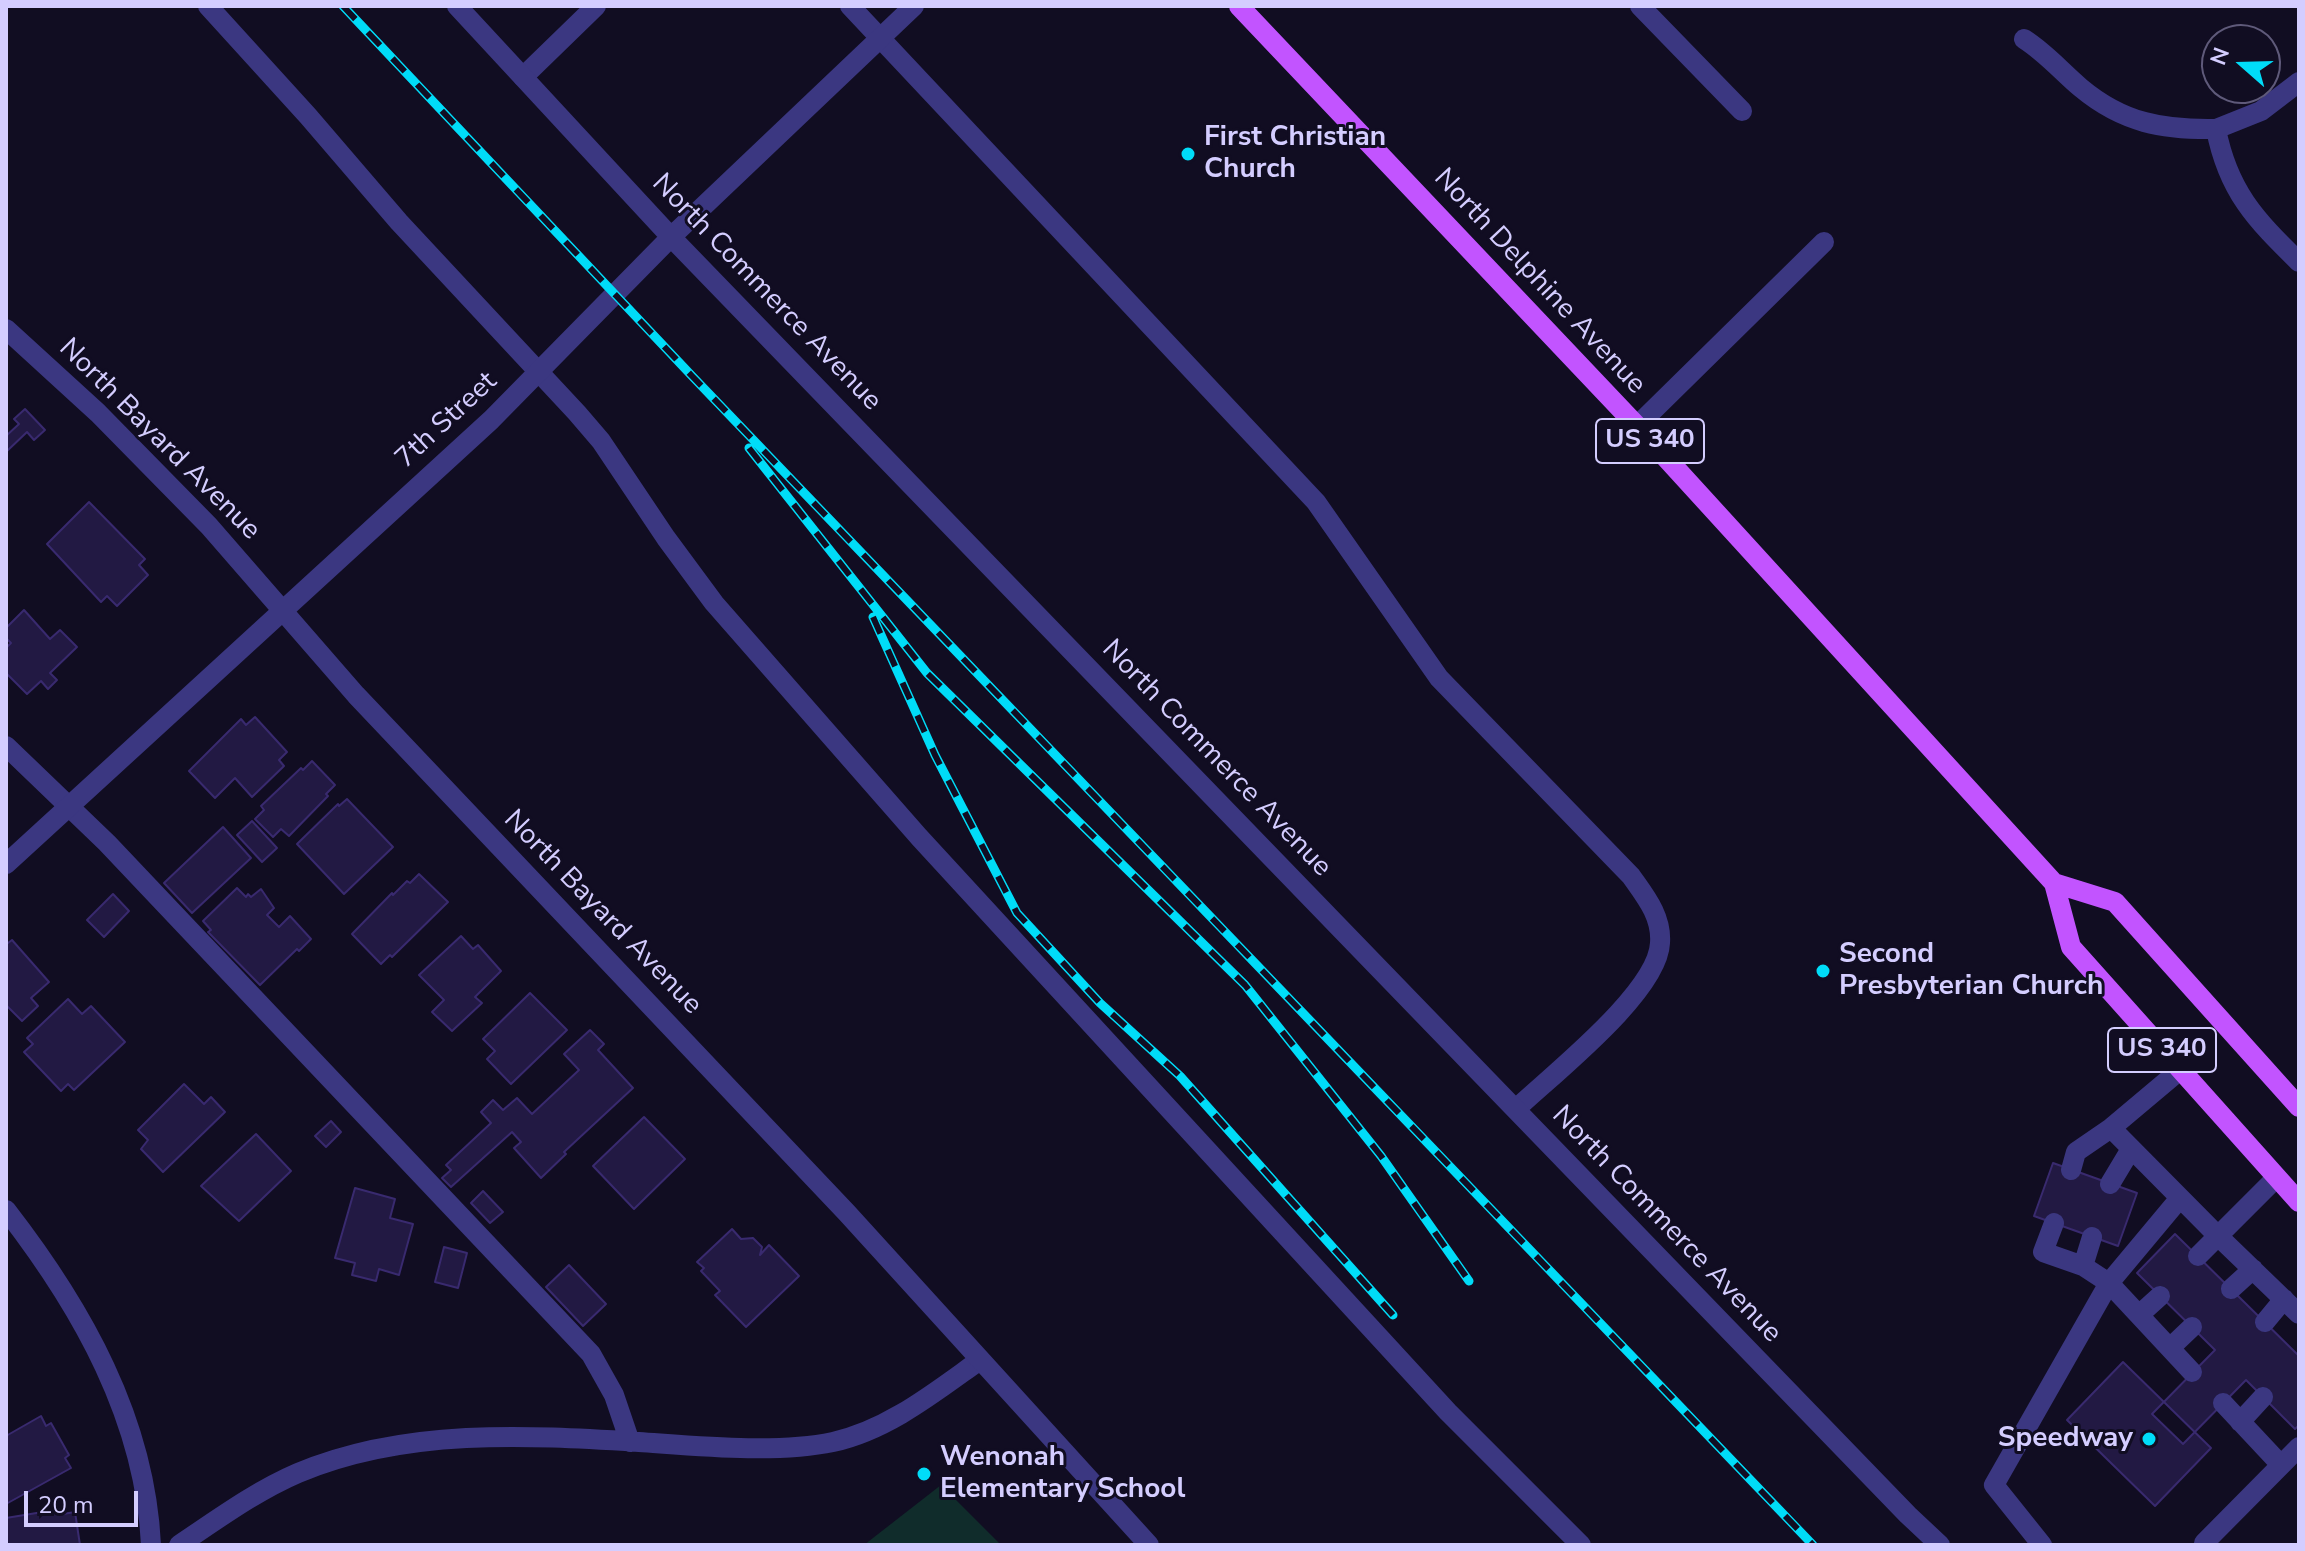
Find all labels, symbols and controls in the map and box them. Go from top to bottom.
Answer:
north arrow [2201,24,2281,104]
text: N [2203,44,2237,69]
place label: First Christian Church [1204,121,1386,187]
marker: First Christian Church [1179,145,1197,163]
street label: North Delphine Avenue [1426,162,1652,402]
street label: North Commerce Avenue [644,168,888,418]
street label: North Bayard Avenue [51,332,267,548]
street label: 7th Street [389,366,505,476]
road number: US 340 [1596,419,1704,463]
street label: North Commerce Avenue [1094,634,1338,884]
street label: North Bayard Avenue [496,804,708,1022]
place label: Second Presbyterian Church [1839,938,2103,1004]
marker: Second Presbyterian Church [1814,962,1832,980]
road number: US 340 [2108,1028,2216,1072]
street label: North Commerce Avenue [1544,1100,1788,1350]
place label: Speedway [1998,1422,2133,1456]
marker: Speedway [2140,1430,2158,1448]
place label: Wenonah Elementary School [940,1441,1185,1507]
marker: Wenonah Elementary School [915,1465,933,1483]
scale bar [28,1475,142,1525]
text: 20 m [38,1489,94,1521]

